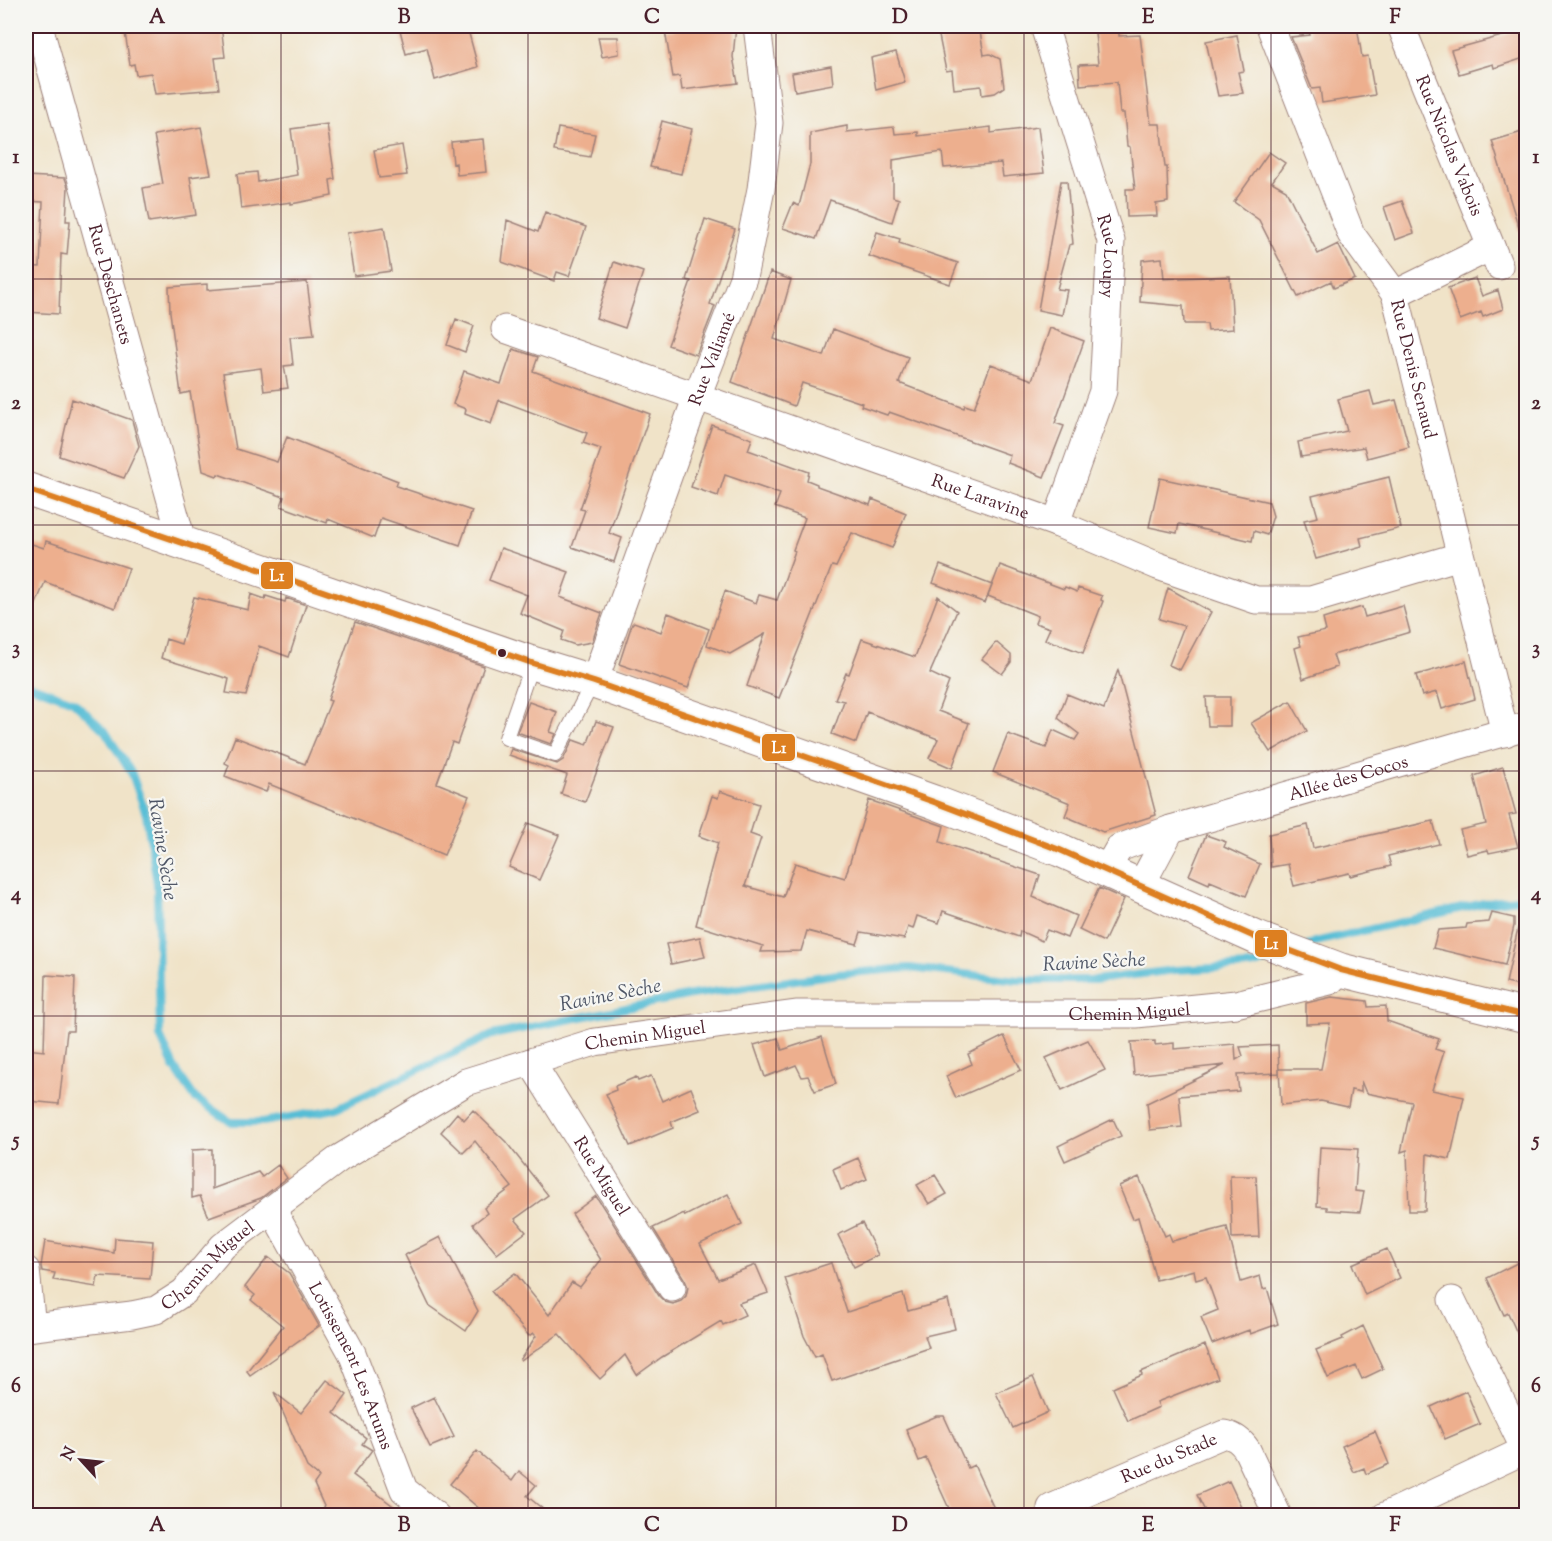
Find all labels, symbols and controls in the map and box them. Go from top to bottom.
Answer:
text: A [149,4,166,33]
text: B [398,4,411,33]
text: C [644,4,660,33]
text: D [892,4,908,33]
text: E [1142,4,1155,33]
text: F [1389,4,1401,33]
street label: Rue Nicolas Vabois [1408,72,1488,221]
text: 1 [13,144,20,173]
text: 1 [1533,144,1540,173]
street label: Rue Loupy [1089,212,1123,299]
street label: Rue Deschanets [80,222,138,348]
street label: Rue Denis Senaud [1382,297,1442,442]
street label: Rue Valiamé [684,309,743,410]
text: 2 [11,390,21,419]
text: 2 [1531,390,1541,419]
street label: Rue Laravine [927,469,1032,527]
line badge: L1 [260,561,294,590]
text: L1 [269,566,285,589]
text: 3 [12,635,20,664]
text: 3 [1532,635,1540,664]
unlabelled marker [496,647,508,659]
line badge: L1 [761,733,796,762]
text: L1 [771,738,787,761]
street label: Allée des Cocos [1286,750,1412,809]
water label: Ravine Sèche [139,796,184,902]
text: 4 [10,881,21,910]
text: 4 [1530,881,1541,910]
line badge: L1 [1254,929,1288,958]
text: L1 [1263,934,1279,957]
water label: Ravine Sèche [1042,946,1146,981]
water label: Ravine Sèche [557,972,664,1020]
street label: Chemin Miguel [1069,998,1192,1029]
street label: Chemin Miguel [582,1016,707,1059]
text: 5 [11,1127,20,1156]
text: 5 [1531,1127,1540,1156]
street label: Rue Miguel [566,1132,635,1221]
street label: Chemin Miguel [157,1216,261,1318]
street label: Lotissement Les Arums [300,1278,398,1454]
text: 6 [11,1373,21,1402]
text: 6 [1531,1373,1541,1402]
street label: Rue du Stade [1117,1427,1222,1492]
north arrow [51,1430,111,1490]
text: N [57,1443,83,1465]
text: A [149,1512,166,1541]
text: B [398,1512,411,1541]
text: C [644,1512,660,1541]
text: D [892,1512,908,1541]
text: E [1142,1512,1155,1541]
text: F [1389,1512,1401,1541]

